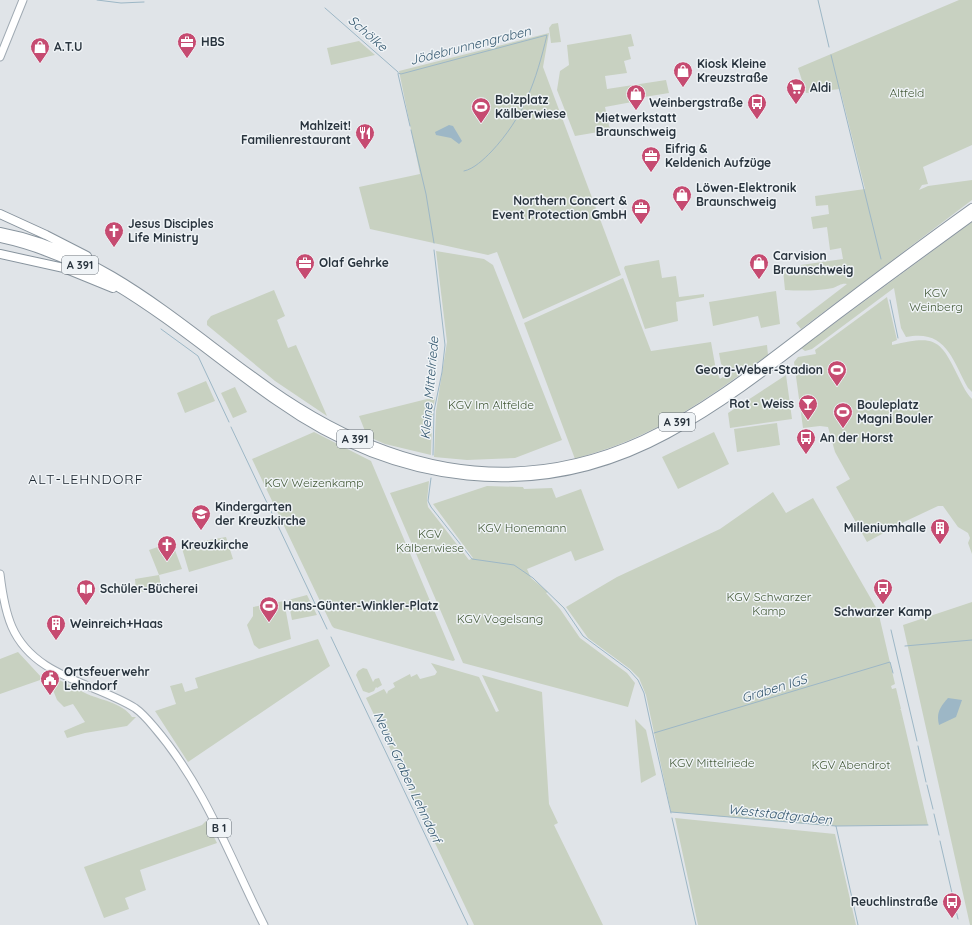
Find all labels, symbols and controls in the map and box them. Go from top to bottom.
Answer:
water label: Schölke [345,12,391,55]
water label: Jödebrunnengraben [408,22,533,68]
office icon: HBS [176,31,198,59]
place label: HBS [201,34,225,49]
shop icon: A.T.U [29,36,51,64]
place label: A.T.U [54,39,82,54]
place label: Kiosk Kleine Kreuzstraße [697,56,768,85]
shop icon: Kiosk Kleine Kreuzstraße [672,60,694,88]
supermarket icon: Aldi [785,77,807,105]
place label: Aldi [810,80,831,95]
shop icon: Mietwerkstatt Braunschweig [625,83,647,111]
park label: Altfeld [890,85,924,100]
place label: Bolzplatz Kälberwiese [495,92,566,121]
bus stop icon: Weinbergstraße [746,92,768,120]
place label: Weinbergstraße [649,95,743,110]
sports icon: Bolzplatz Kälberwiese [470,96,492,124]
place label: Mietwerkstatt Braunschweig [595,110,677,139]
place label: Mahlzeit! Familienrestaurant [241,118,351,147]
restaurant icon: Mahlzeit! Familienrestaurant [354,122,376,150]
place label: Eifrig & Keldenich Aufzüge [665,141,771,170]
office icon: Eifrig & Keldenich Aufzüge [640,145,662,173]
place label: Löwen-Elektronik Braunschweig [696,180,797,209]
shop icon: Löwen-Elektronik Braunschweig [671,184,693,212]
place label: Northern Concert & Event Protection GmbH [492,193,627,222]
office icon: Northern Concert & Event Protection GmbH [630,197,652,225]
place label: Jesus Disciples Life Ministry [128,216,214,245]
church icon: Jesus Disciples Life Ministry [103,220,125,248]
place label: Carvision Braunschweig [773,248,853,277]
office icon: Olaf Gehrke [294,252,316,280]
shop icon: Carvision Braunschweig [748,252,770,280]
place label: Olaf Gehrke [319,255,389,270]
road number: A 391 [62,256,98,274]
park label: KGV Weinberg [909,285,963,314]
water label: Kleine Mittelriede [417,335,442,440]
sports icon: Georg-Weber-Stadion [826,359,848,387]
place label: Georg-Weber-Stadion [695,362,823,377]
bar icon: Rot - Weiss [797,393,819,421]
place label: Rot - Weiss [729,396,794,411]
park label: KGV Im Altfelde [448,397,534,412]
place label: Bouleplatz Magni Bouler [857,397,933,426]
sports icon: Bouleplatz Magni Bouler [832,401,854,429]
road number: A 391 [659,413,695,431]
bus stop icon: An der Horst [795,427,817,455]
road number: A 391 [337,430,373,448]
place label: An der Horst [820,430,893,445]
district label: ALT-LEHNDORF [28,470,144,488]
park label: KGV Weizenkamp [264,475,364,490]
place label: Kindergarten der Kreuzkirche [215,499,306,528]
school or university icon: Kindergarten der Kreuzkirche [190,503,212,531]
building icon: Milleniumhalle [929,517,951,545]
park label: KGV Honemann [478,520,566,535]
place label: Milleniumhalle [844,520,926,535]
park label: KGV Kälberwiese [396,526,464,555]
church icon: Kreuzkirche [156,534,178,562]
place label: Kreuzkirche [181,537,249,552]
bus stop icon: Schwarzer Kamp [872,577,894,605]
library icon: Schüler-Bücherei [75,578,97,606]
place label: Schüler-Bücherei [100,581,198,596]
park label: KGV Schwarzer Kamp [727,589,812,618]
sports icon: Hans-Günter-Winkler-Platz [258,595,280,623]
place label: Hans-Günter-Winkler-Platz [283,598,438,613]
place label: Schwarzer Kamp [834,604,932,619]
park label: KGV Vogelsang [457,611,543,626]
building icon: Weinreich+Haas [45,613,67,641]
place label: Weinreich+Haas [70,616,163,631]
place label: Ortsfeuerwehr Lehndorf [64,664,150,693]
public building icon: Ortsfeuerwehr Lehndorf [39,668,61,696]
water label: Graben IGS [739,670,810,706]
water label: Neuer Graben Lehndorf [371,709,446,847]
park label: KGV Mittelriede [669,755,755,770]
park label: KGV Abendrot [812,757,890,772]
water label: Weststadtgraben [727,801,833,827]
road number: B 1 [207,819,231,837]
bus stop icon: Reuchlinstraße [941,891,963,919]
place label: Reuchlinstraße [851,894,938,909]

